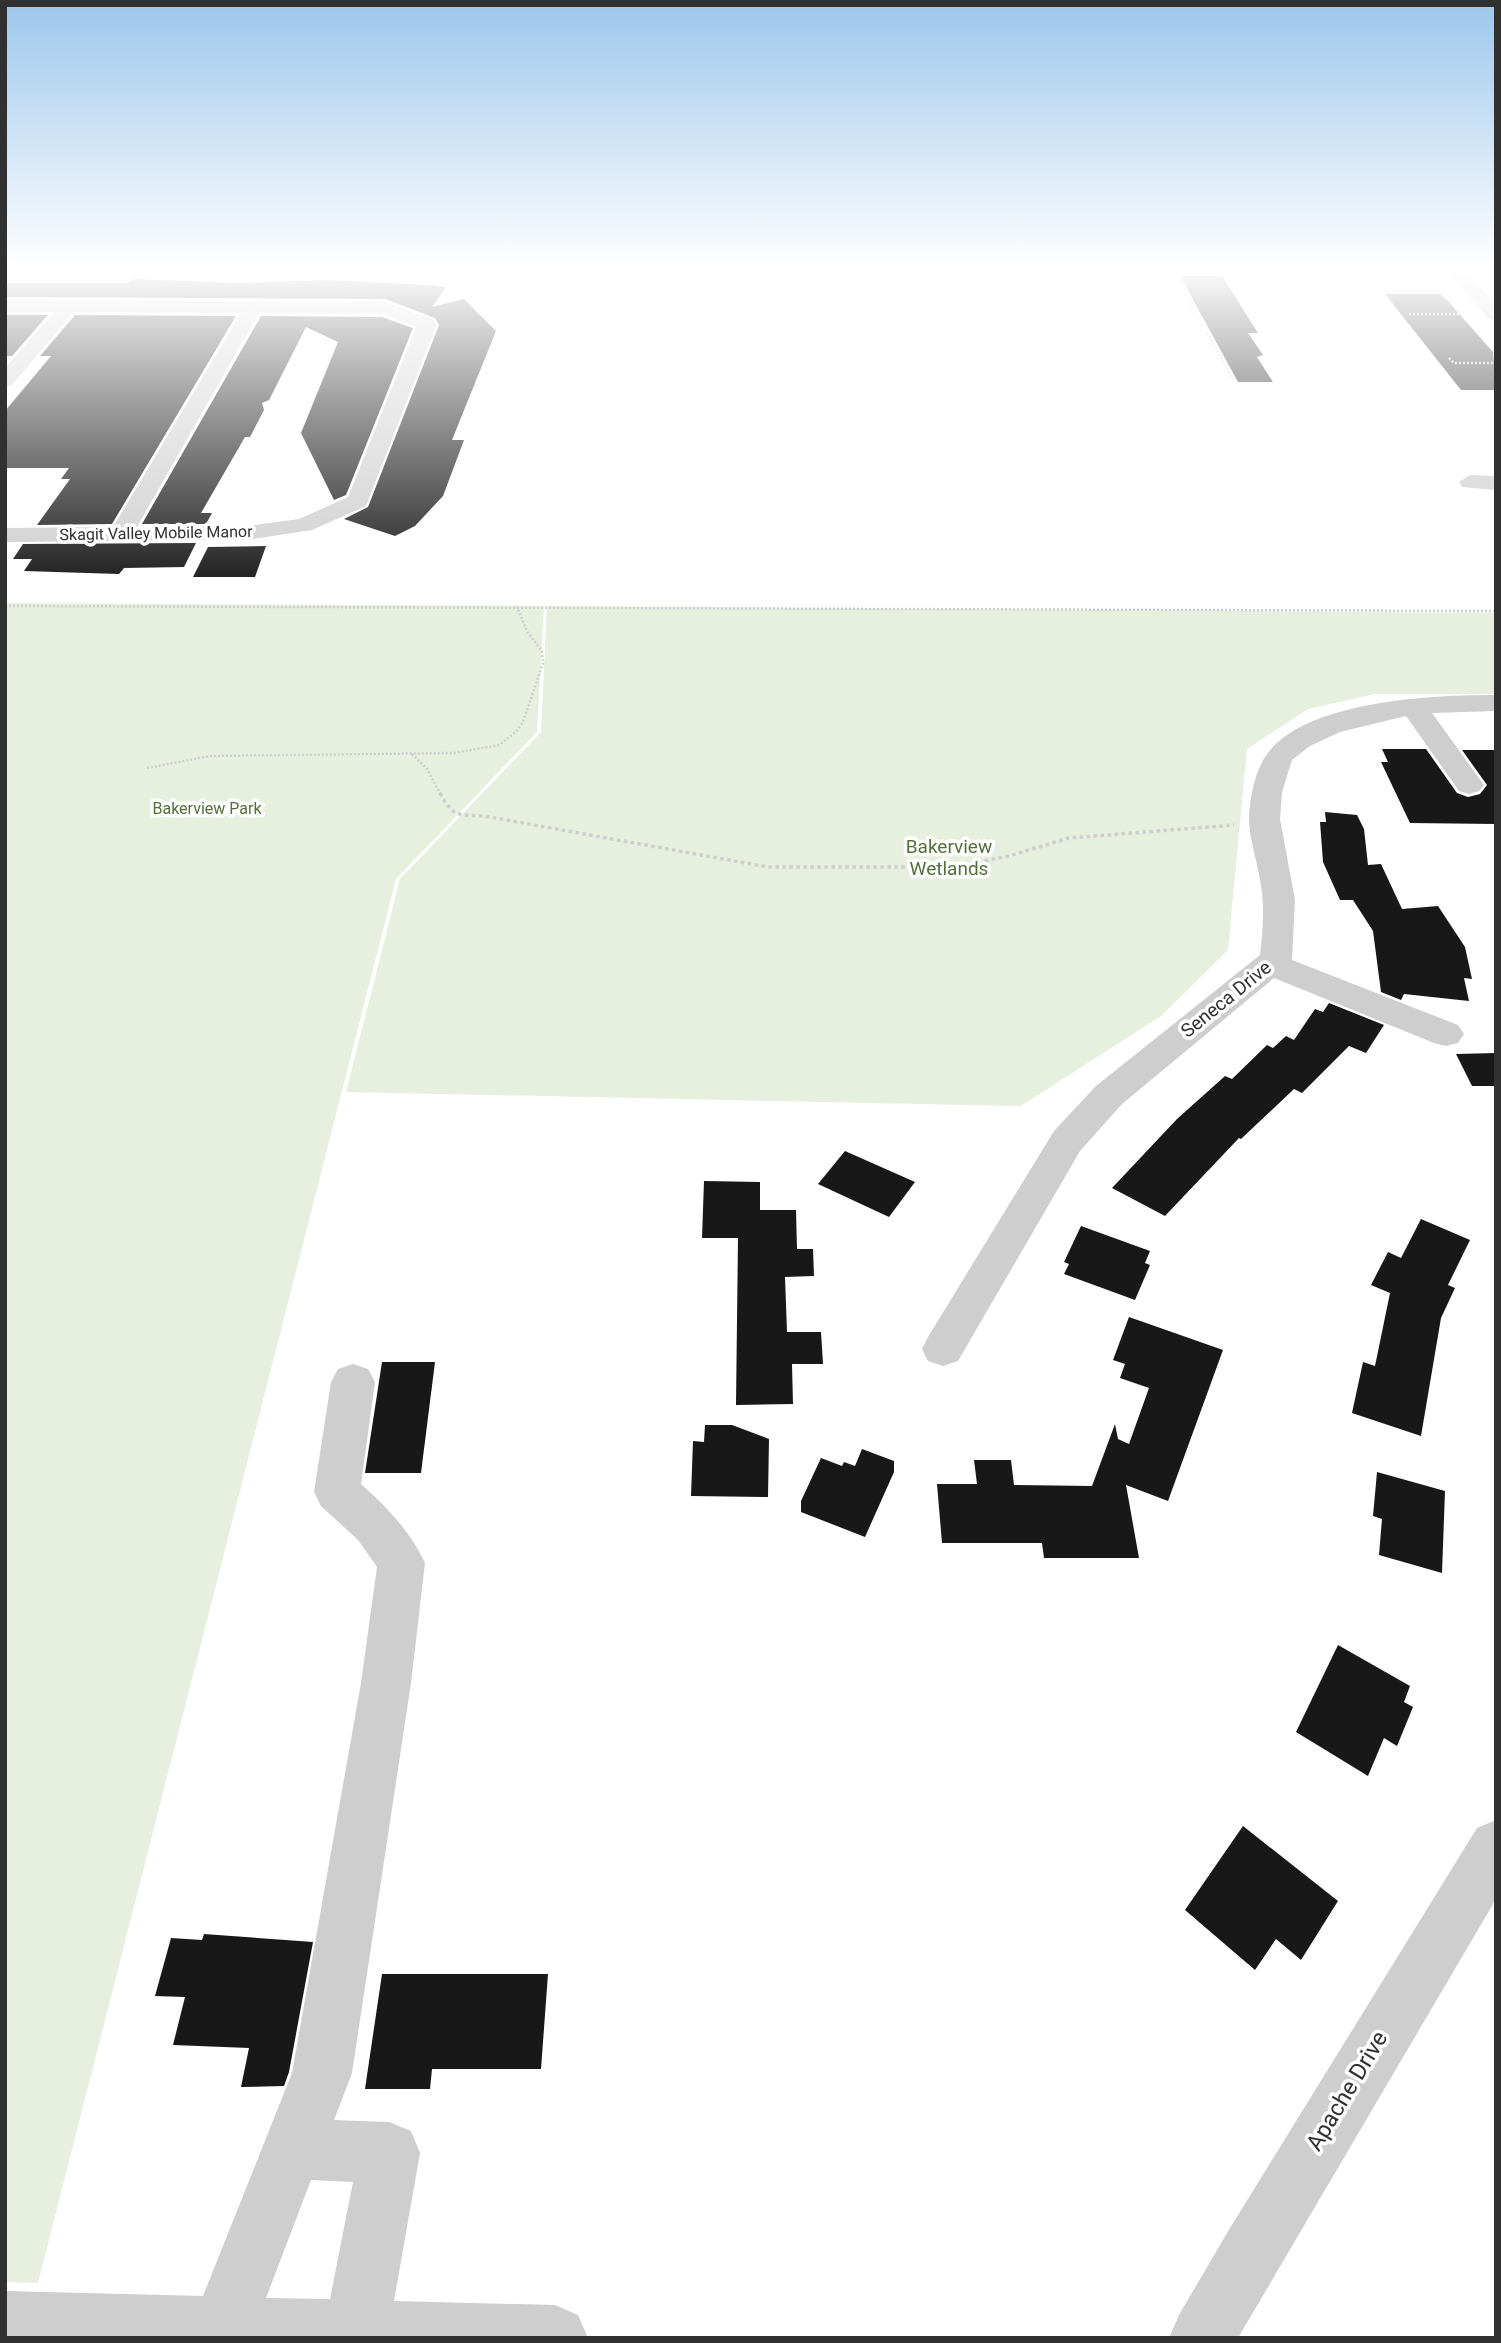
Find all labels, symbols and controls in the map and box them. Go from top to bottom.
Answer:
street label: Skagit Valley Mobile Manor [59,522,253,544]
park label: Bakerview Park [152,799,262,818]
park label: Bakerview Wetlands [906,835,992,880]
street label: Seneca Drive [1176,956,1276,1042]
street label: Apache Drive [1301,2026,1393,2156]

